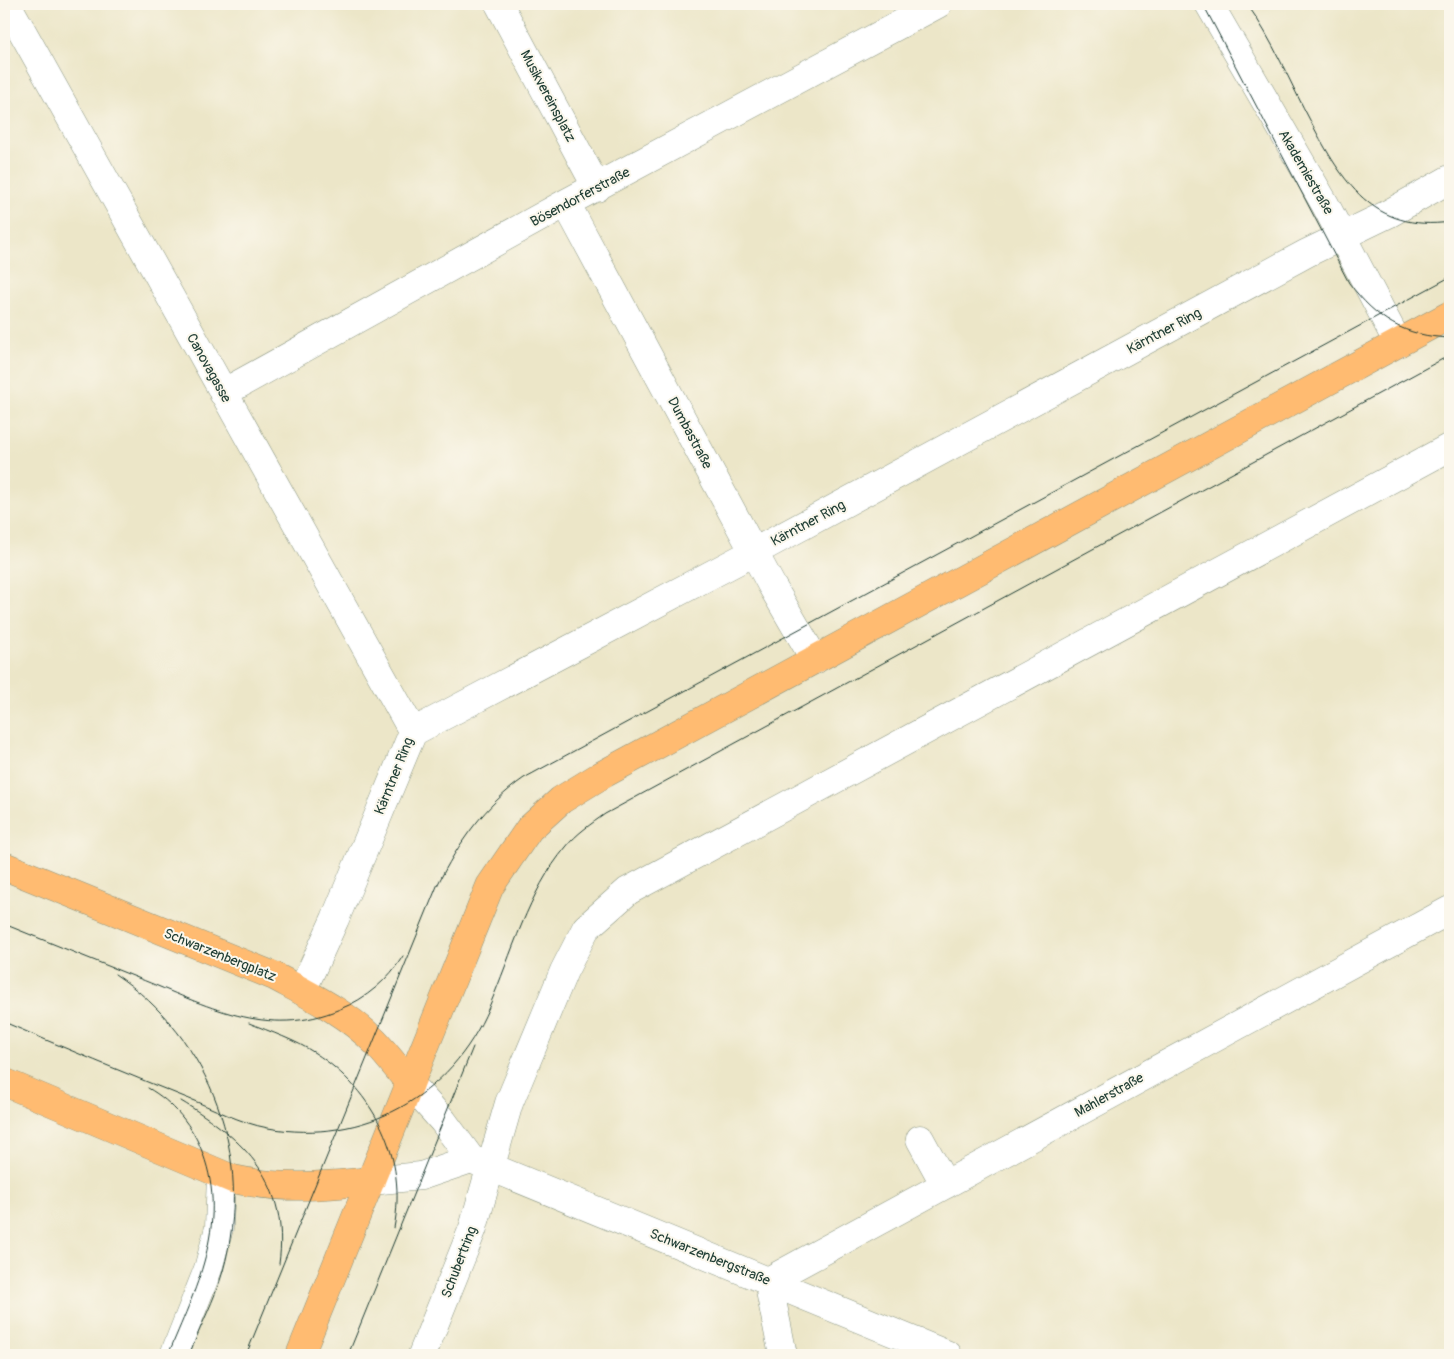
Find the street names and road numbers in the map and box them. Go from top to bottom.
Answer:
street label: Musikvereinsplatz [517,47,579,145]
street label: Akademiestraße [1275,127,1337,217]
street label: Bösendorferstraße [527,164,633,230]
street label: Kärntner Ring [1124,304,1204,358]
street label: Canovagasse [183,331,235,406]
street label: Dumbastraße [664,394,716,472]
street label: Kärntner Ring [768,496,848,550]
street label: Kärntner Ring [371,735,417,817]
street label: Schwarzenbergplatz [161,925,279,985]
street label: Mahlerstraße [1072,1069,1147,1121]
street label: Schubertring [438,1224,480,1300]
street label: Schwarzenbergstraße [647,1225,773,1289]

